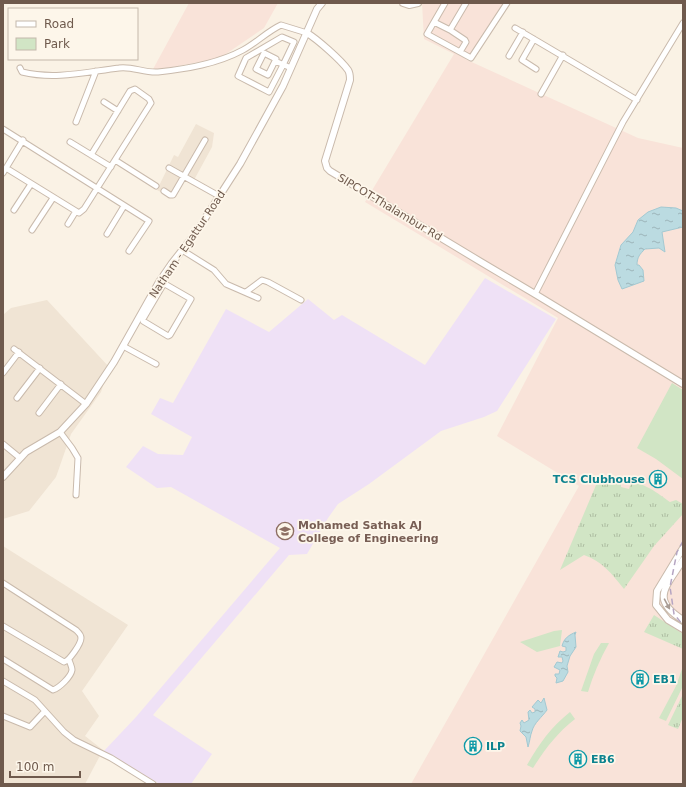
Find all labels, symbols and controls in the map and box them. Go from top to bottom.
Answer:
legend [8,8,138,60]
text: Road [44,17,74,31]
text: Park [44,37,70,51]
street label: SIPCOT-Thalambur Rd [335,171,444,244]
street label: Natham - Egattur Road [147,188,228,300]
building icon: TCS Clubhouse [648,469,668,489]
place label: TCS Clubhouse [553,473,645,486]
place label: Mohamed Sathak AJ College of Engineering [298,519,439,545]
school or university icon: Mohamed Sathak AJ College of Engineering [275,521,295,541]
one-way arrow [663,599,670,610]
building icon: EB1 [630,669,650,689]
place label: EB1 [653,673,677,686]
building icon: ILP [463,736,483,756]
place label: ILP [486,740,505,753]
building icon: EB6 [568,749,588,769]
scale bar [10,753,80,779]
place label: EB6 [591,753,615,766]
text: 100 m [16,760,54,774]

